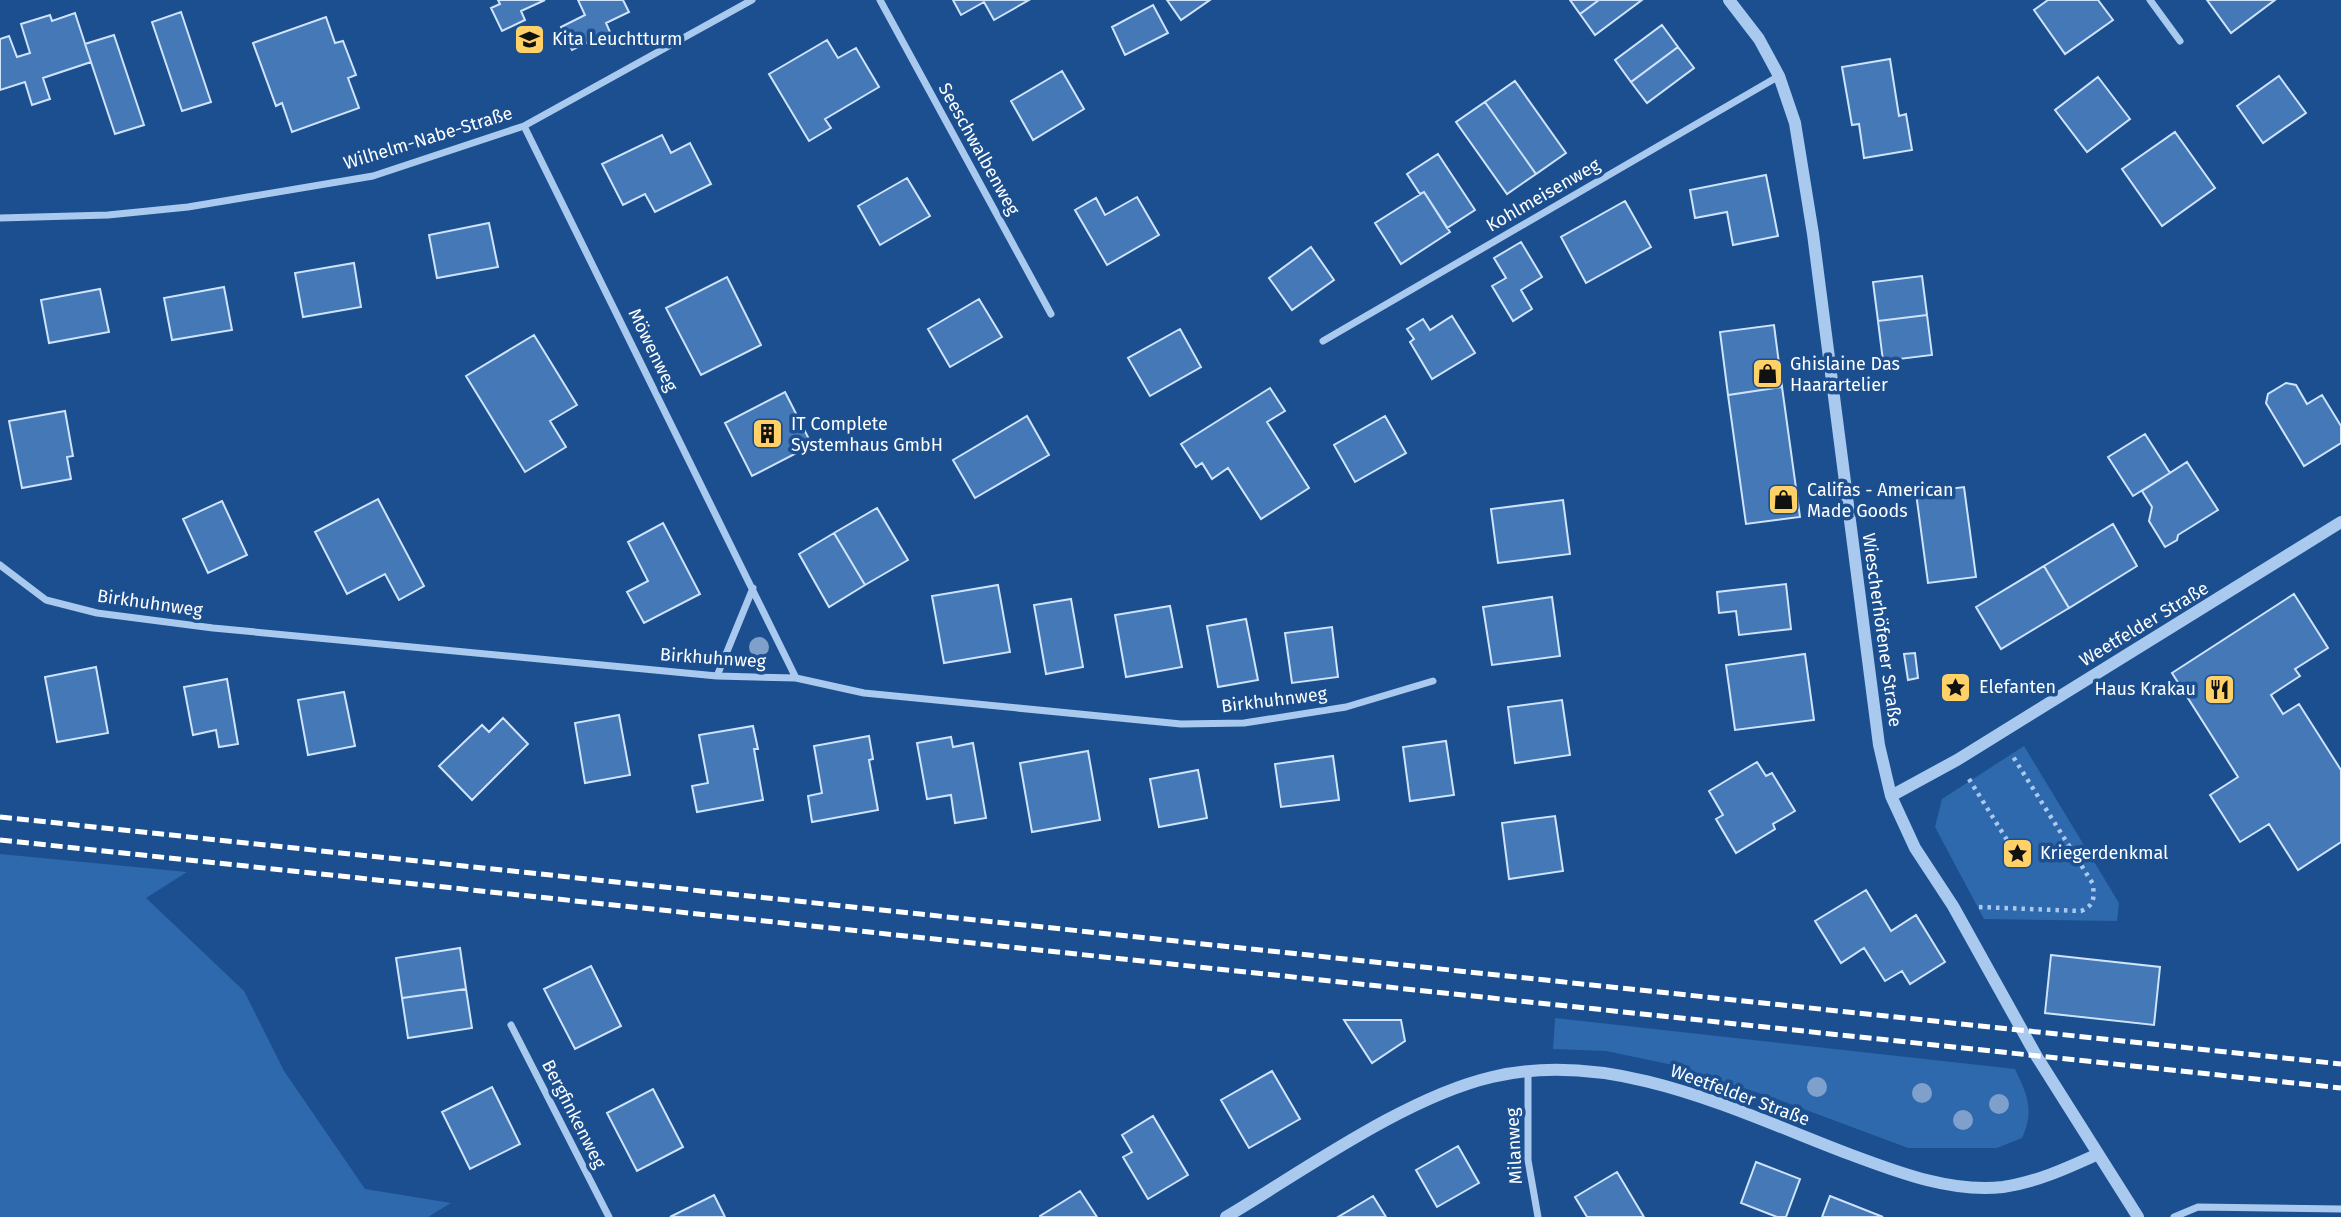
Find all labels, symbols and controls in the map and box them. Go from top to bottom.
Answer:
school or university icon: Kita Leuchtturm [512,22,546,56]
place label: Kita Leuchtturm [552,28,682,50]
street label: Seeschwalbenweg [934,79,1025,219]
street label: Wilhelm-Nabe-Straße [341,102,515,174]
street label: Kohlmeisenweg [1482,153,1604,236]
street label: Möwenweg [623,305,683,396]
place label: Ghislaine Das Haarartelier [1790,353,1900,396]
shop icon: Ghislaine Das Haarartelier [1750,357,1784,391]
place label: IT Complete Systemhaus GmbH [791,413,943,456]
building icon: IT Complete Systemhaus GmbH [751,417,785,451]
place label: Califas - American Made Goods [1807,479,1954,522]
shop icon: Califas - American Made Goods [1767,483,1801,517]
street label: Wiescherhöfener Straße [1857,532,1907,728]
street label: Weetfelder Straße [2075,577,2213,671]
street label: Birkhuhnweg [96,585,205,621]
street label: Birkhuhnweg [659,643,767,673]
place icon: Elefanten [1939,670,1973,704]
restaurant icon: Haus Krakau [2202,672,2236,706]
place label: Elefanten [1979,676,2056,698]
place label: Haus Krakau [2094,678,2196,700]
street label: Birkhuhnweg [1220,683,1329,717]
place icon: Kriegerdenkmal [2000,836,2034,870]
place label: Kriegerdenkmal [2040,842,2168,864]
street label: Bergfinkenweg [537,1056,611,1173]
street label: Weetfelder Straße [1667,1060,1813,1130]
street label: Milanweg [1501,1107,1527,1185]

